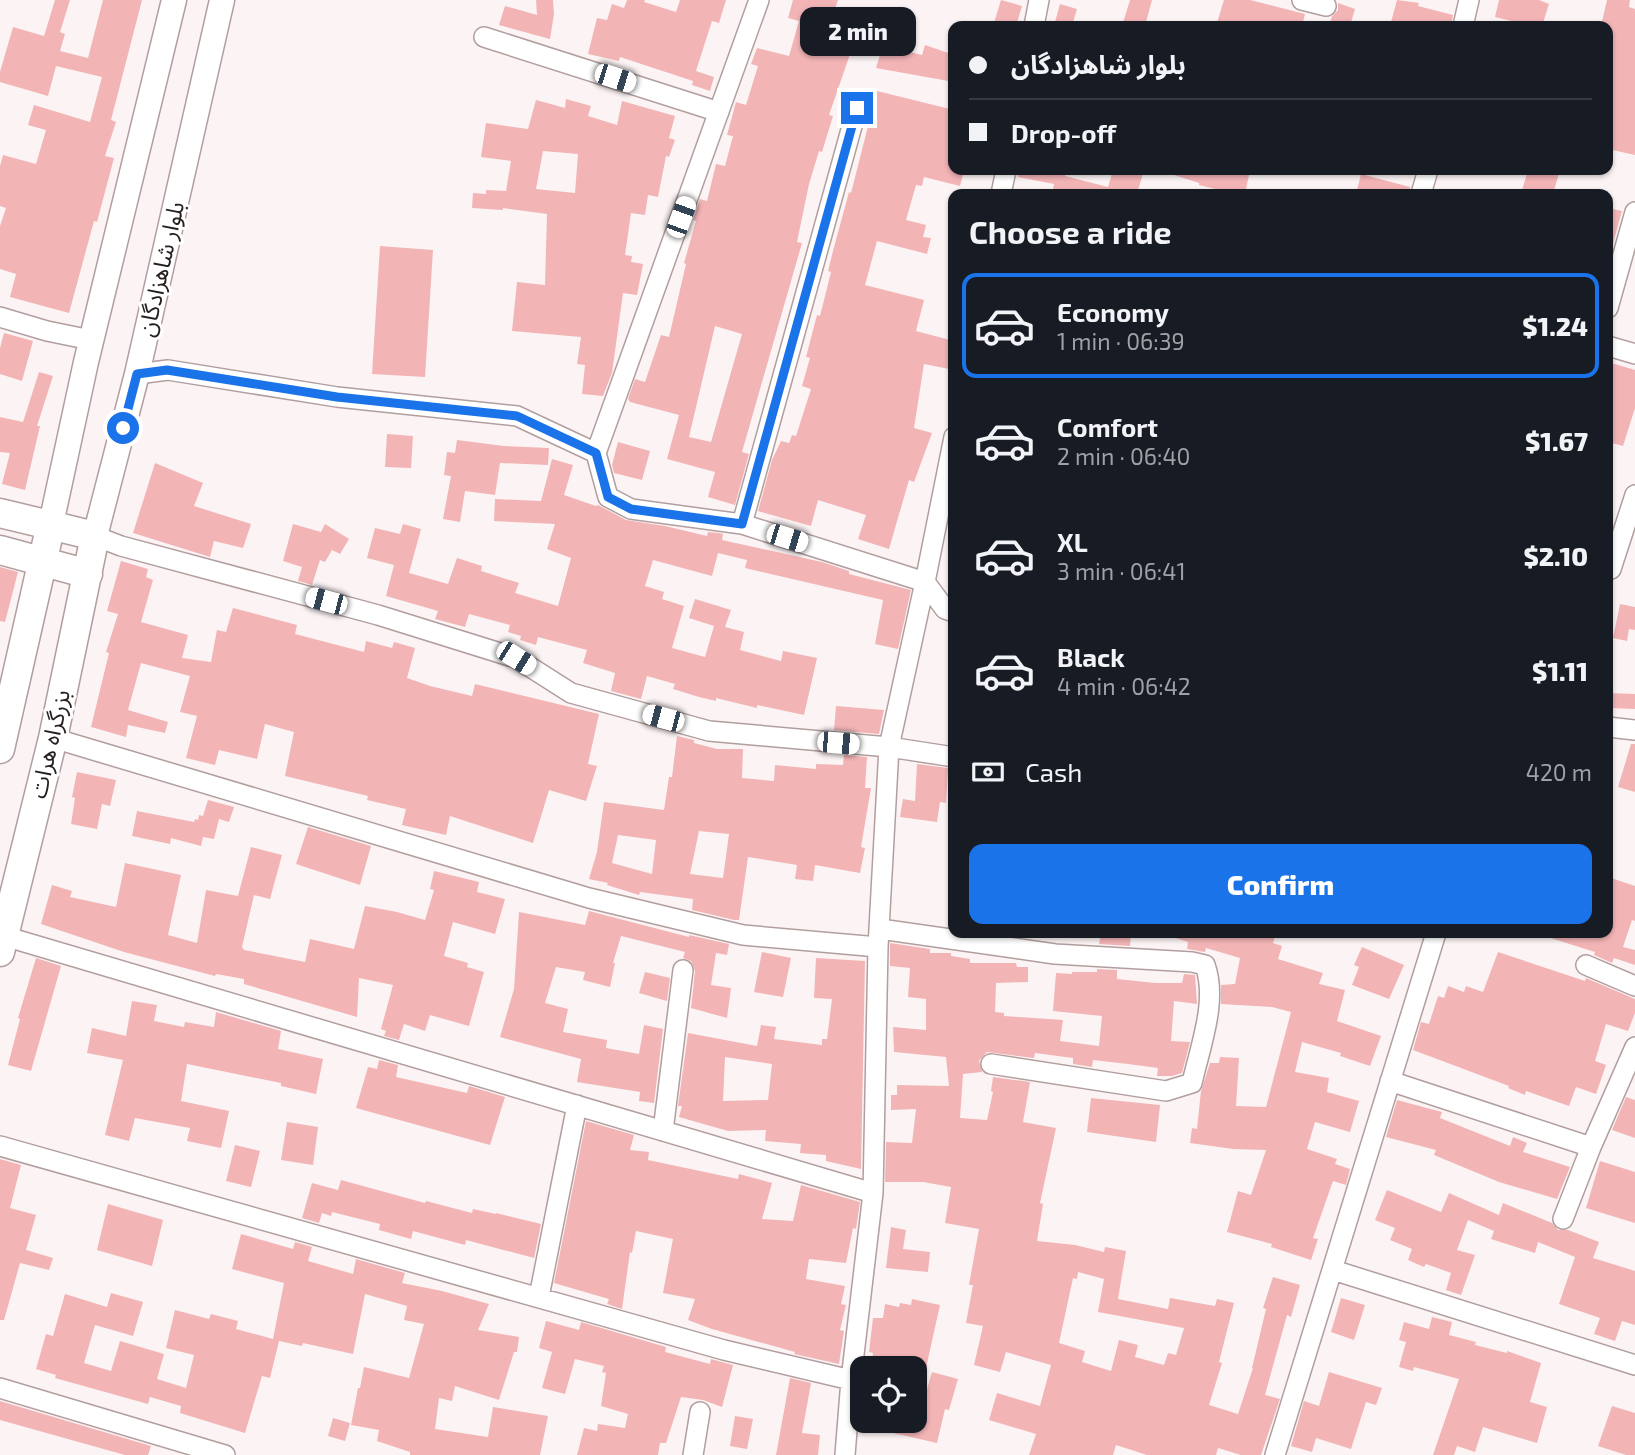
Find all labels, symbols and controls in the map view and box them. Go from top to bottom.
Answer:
callout: 2 min [799,7,915,56]
text: 2 min [828,17,888,45]
text: بلوار شاهزادگان [1011,48,1186,79]
car [592,62,639,94]
route end [841,92,873,124]
text: Drop-off [1011,117,1116,148]
car [664,194,699,240]
street label: بلوار شاهزادگان [131,198,190,339]
text: Choose a ride [969,212,1172,250]
icon: car [973,294,1036,357]
text: Economy [1057,296,1169,327]
text: $1.24 [1522,310,1588,341]
text: 1 min · 06:39 [1057,327,1185,355]
icon: car [973,409,1036,472]
text: Comfort [1057,411,1158,442]
route start [107,412,139,444]
text: $1.67 [1525,425,1588,456]
text: 2 min · 06:40 [1057,442,1190,470]
car [764,522,811,554]
icon: car [973,524,1036,587]
text: XL [1057,526,1088,557]
text: $2.10 [1523,540,1588,571]
text: 3 min · 06:41 [1057,557,1186,585]
car [303,585,350,617]
car [493,638,540,678]
icon: car [973,639,1036,702]
text: Black [1057,641,1125,672]
text: $1.11 [1532,655,1588,686]
text: 4 min · 06:42 [1057,672,1191,700]
street label: بزرگراه هرات [23,687,76,801]
car [640,702,687,734]
car [817,731,860,755]
icon: cash [969,753,1007,791]
text: Cash [1025,756,1082,787]
text: 420 m [1526,758,1592,786]
button: Confirm [969,844,1592,924]
map controls [850,1356,927,1433]
button: locate [850,1356,927,1433]

